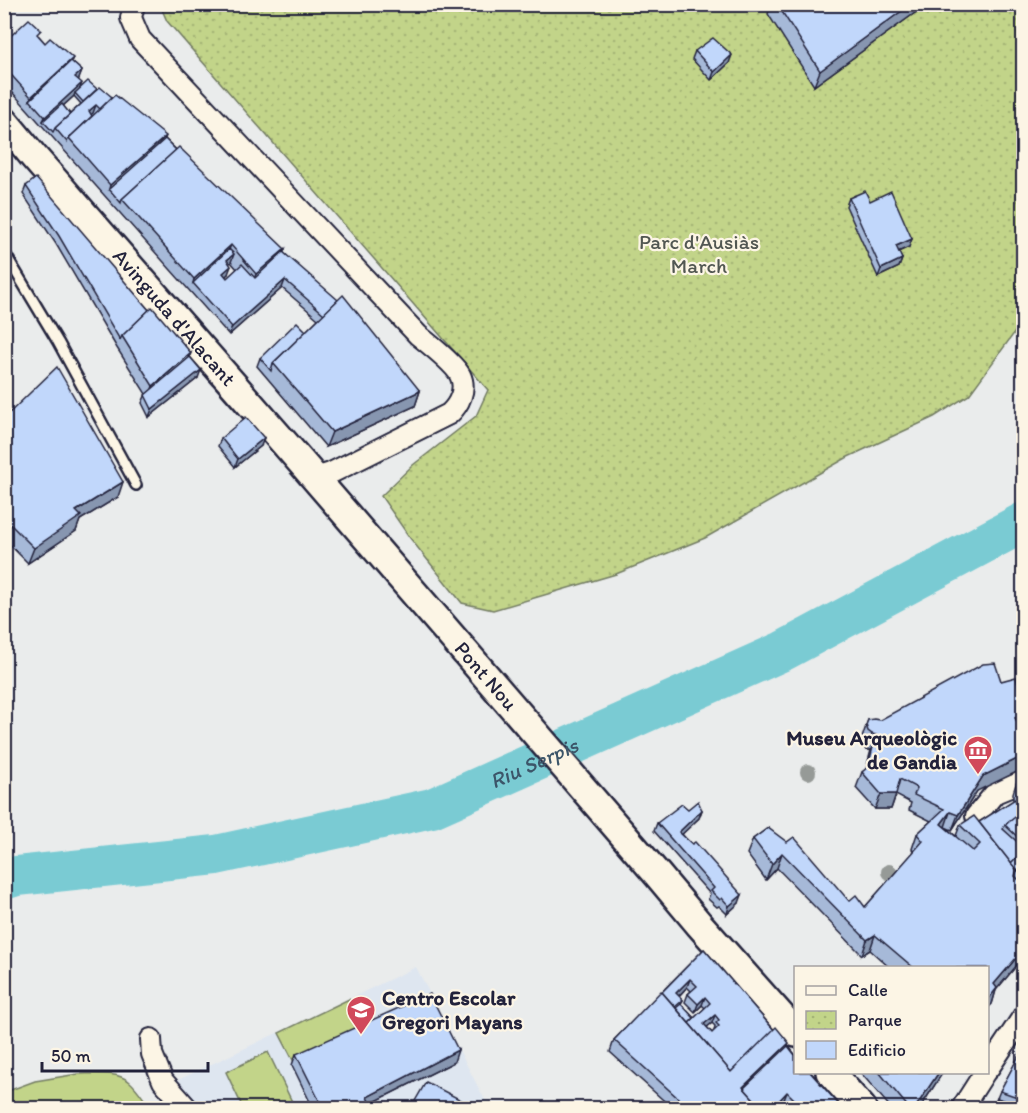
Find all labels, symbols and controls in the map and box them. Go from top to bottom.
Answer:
park label: Parc d'Ausiàs March [639,229,759,278]
street label: Avinguda d'Alacant [108,243,241,391]
street label: Pont Nou [450,636,523,716]
place label: Museu Arqueològic de Gandia [786,725,958,774]
water label: Riu Serpis [485,731,583,795]
museum icon: Museu Arqueològic de Gandia [962,734,994,776]
legend [794,966,989,1074]
text: Calle [848,979,888,1001]
place label: Centro Escolar Gregori Mayans [382,985,523,1035]
school or university icon: Centro Escolar Gregori Mayans [345,994,377,1036]
text: Parque [848,1009,902,1031]
scale bar [42,1035,208,1073]
text: Edificio [848,1039,906,1061]
text: 50 m [51,1045,91,1067]

